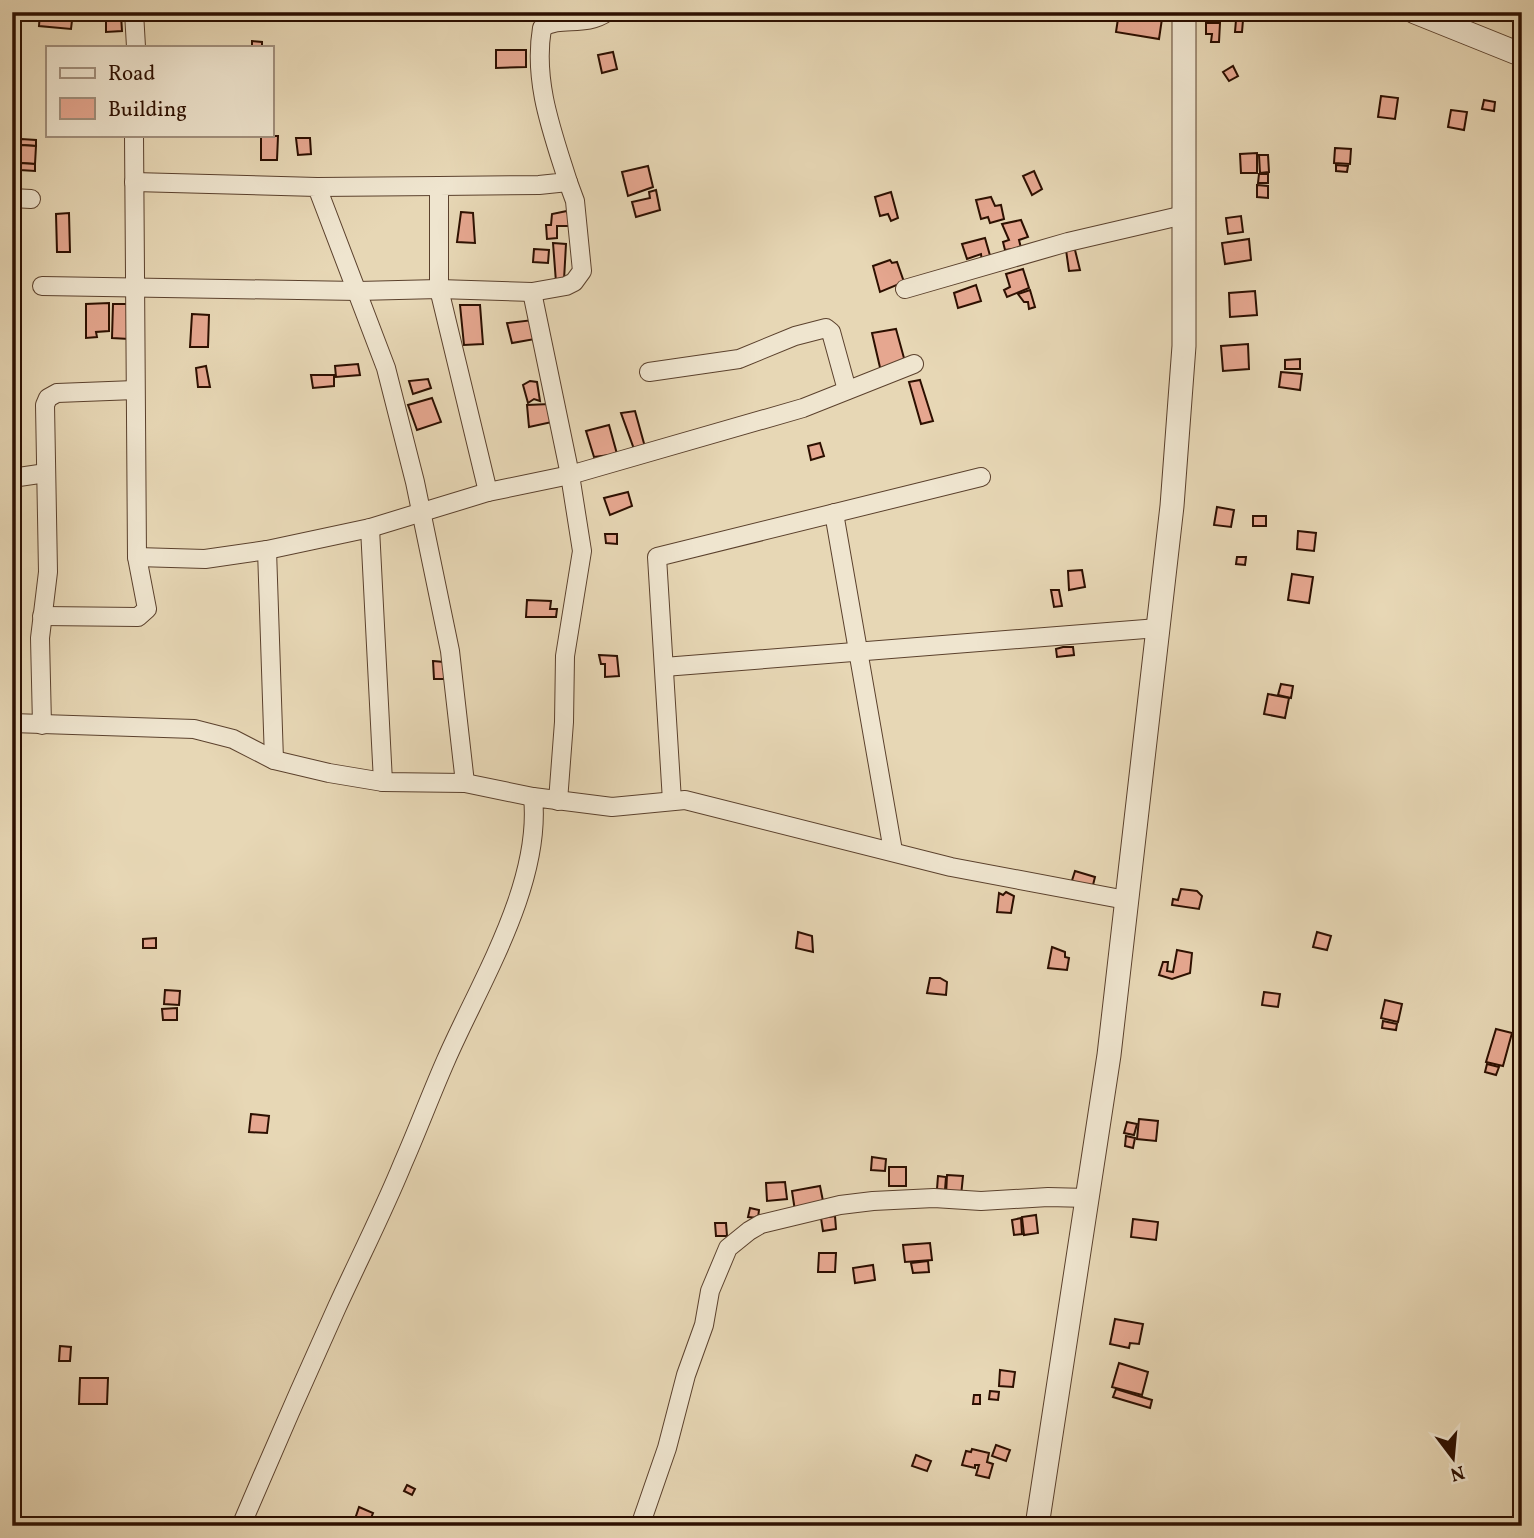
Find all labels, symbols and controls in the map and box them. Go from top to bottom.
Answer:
legend [46,46,273,136]
text: Road [108,60,155,89]
text: Building [108,96,187,125]
north arrow [1418,1422,1488,1492]
text: N [1447,1458,1467,1487]

